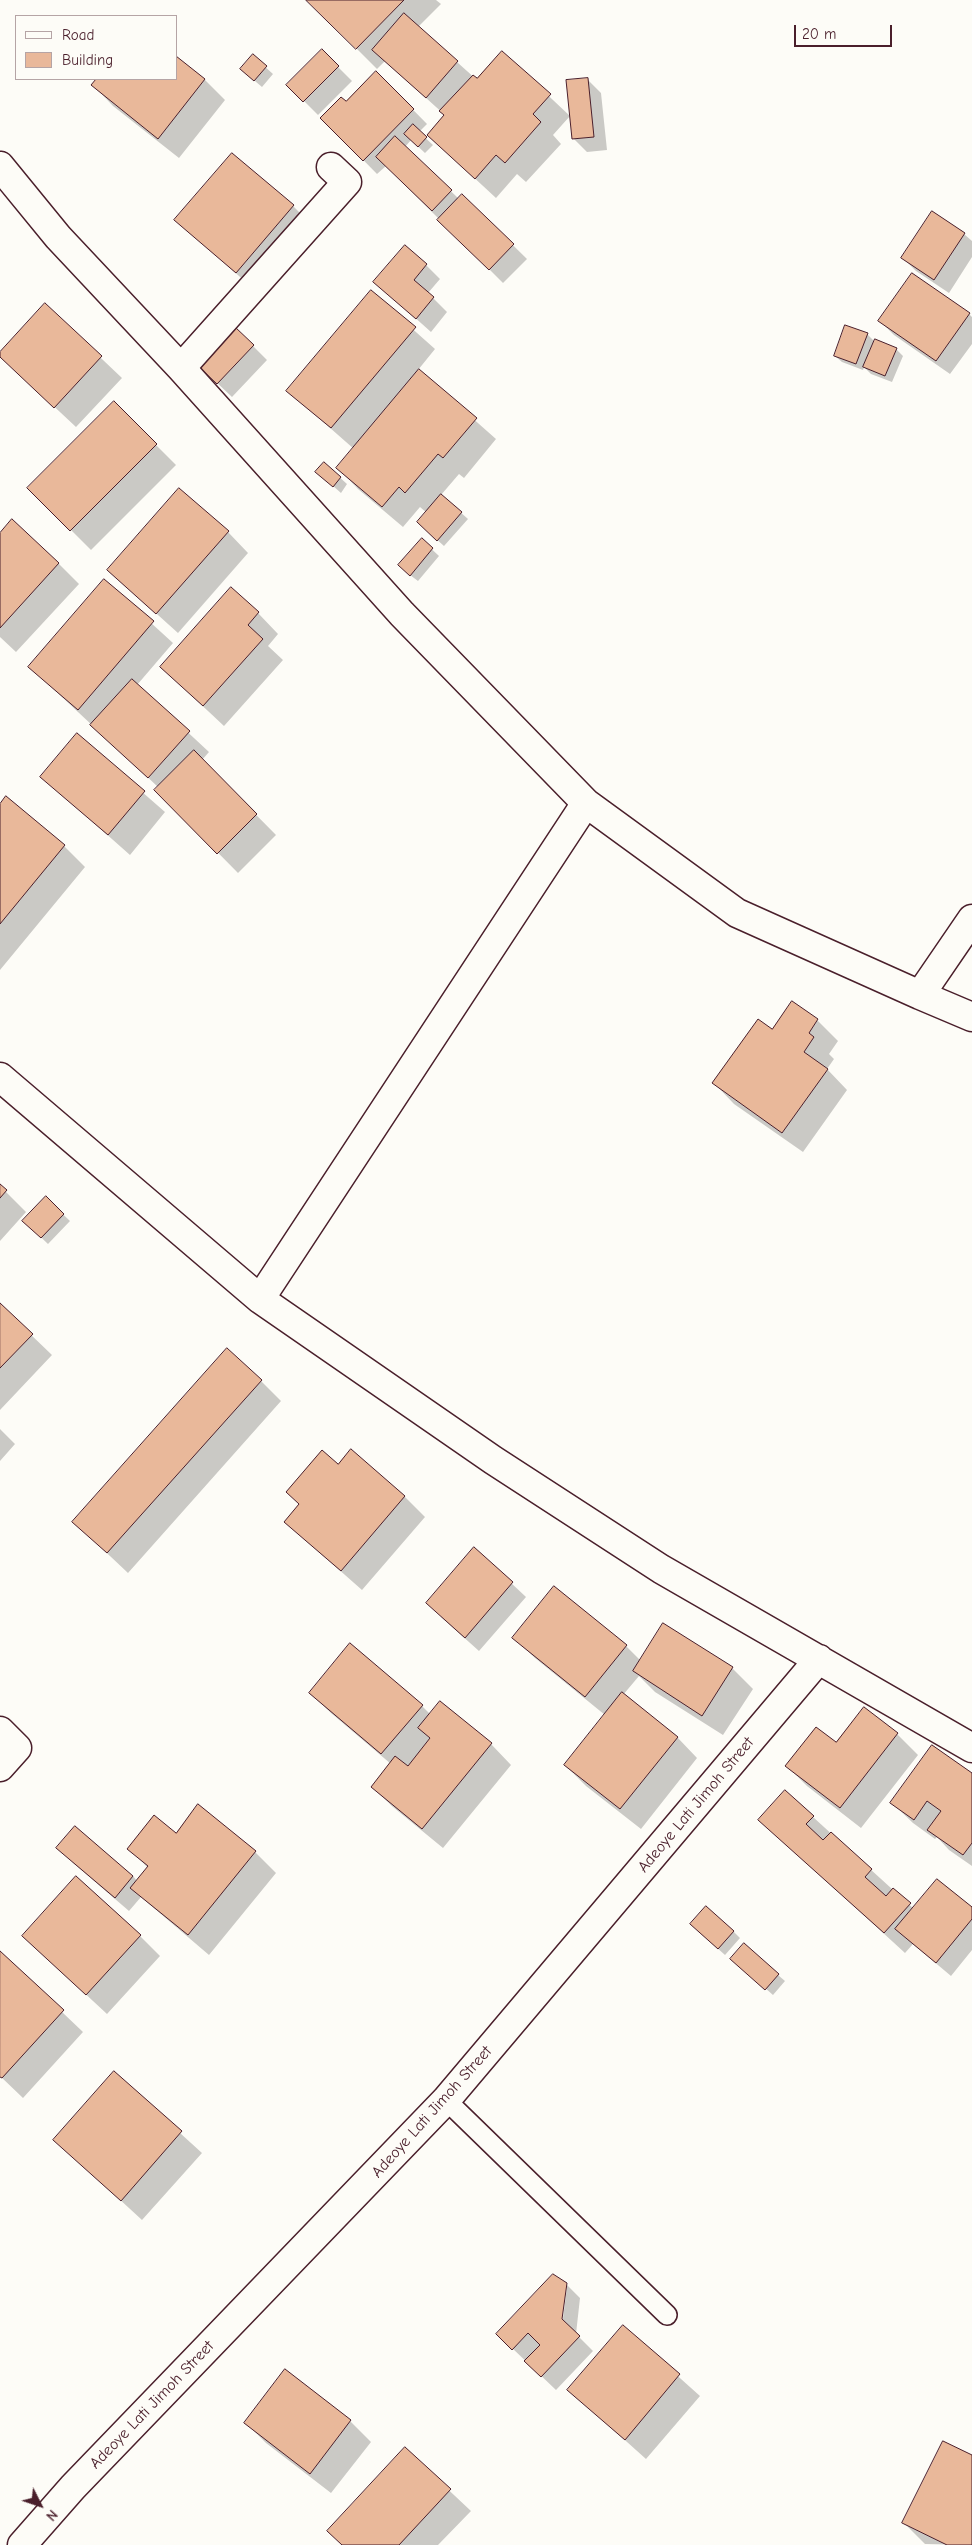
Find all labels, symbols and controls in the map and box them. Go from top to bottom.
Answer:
legend [15,15,178,80]
scale bar [797,15,894,47]
text: 20 m [802,25,836,43]
text: Road [62,26,94,44]
text: Building [62,51,113,69]
street label: Adeoye Lati Jimoh Street [634,1733,758,1877]
street label: Adeoye Lati Jimoh Street [368,2042,496,2182]
street label: Adeoye Lati Jimoh Street [86,2337,218,2473]
north arrow [15,2480,65,2530]
text: N [42,2506,61,2524]

